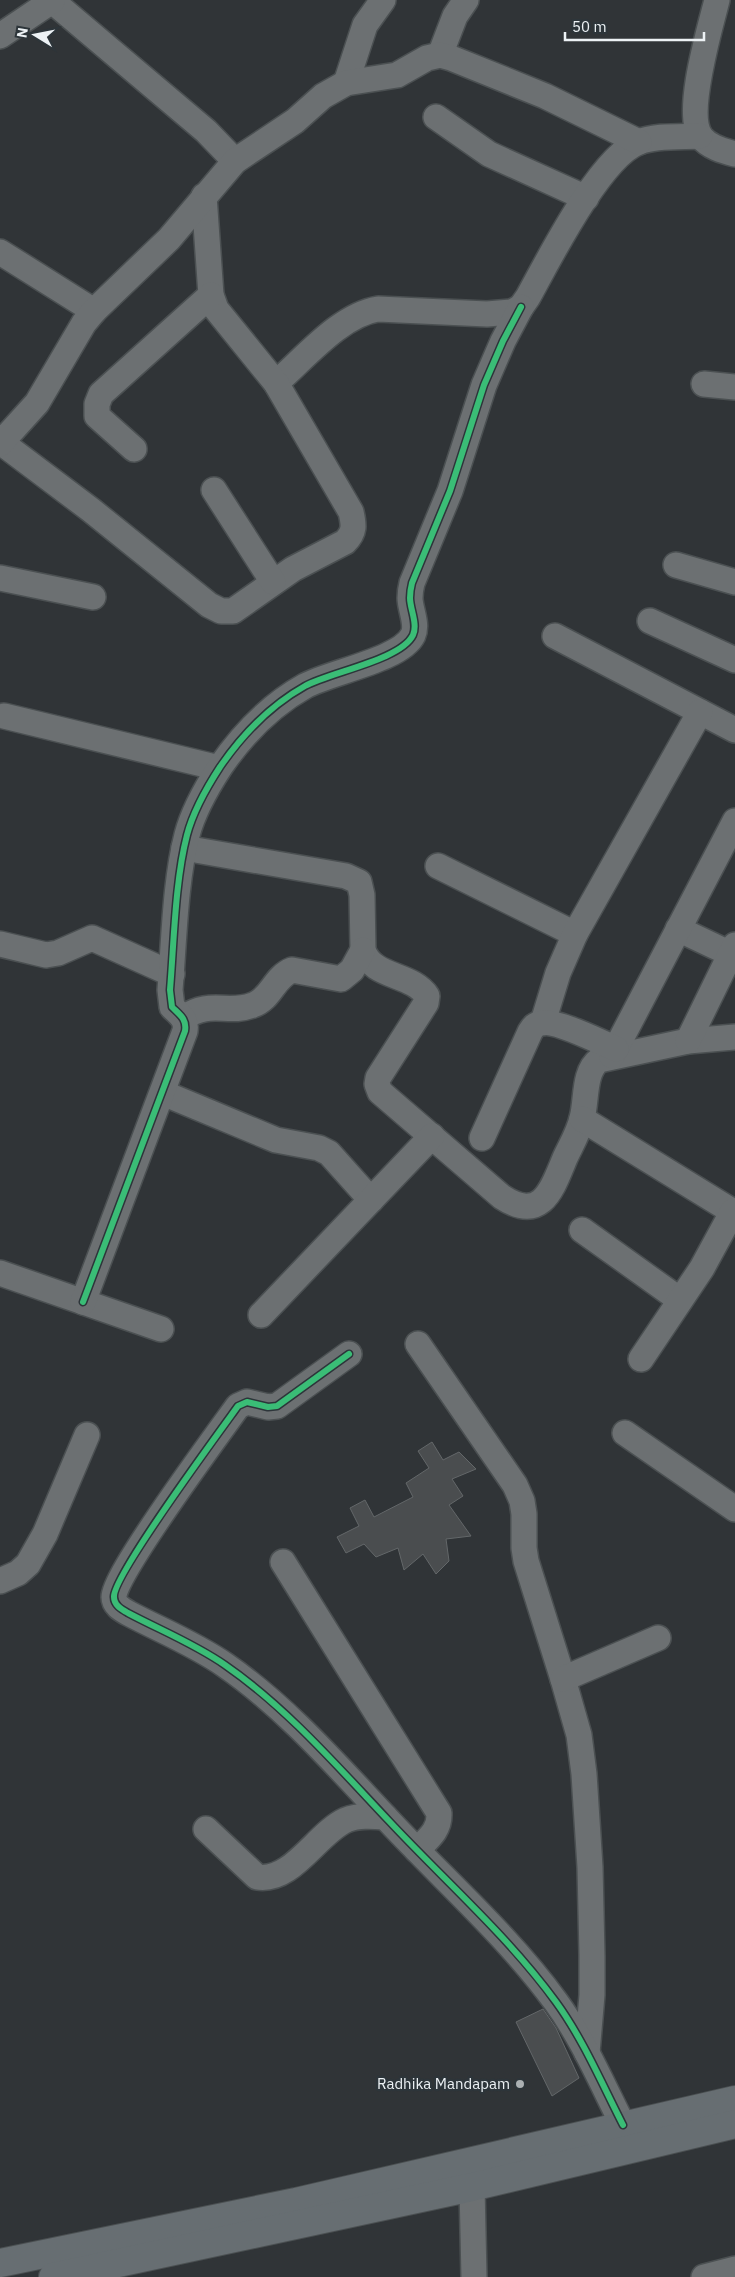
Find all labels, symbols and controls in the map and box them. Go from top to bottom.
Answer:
north arrow [10,10,60,60]
scale bar [565,10,704,42]
text: 50 m [572,17,607,36]
text: N [12,26,32,39]
place label: Radhika Mandapam [377,2074,510,2093]
marker: Radhika Mandapam [514,2078,526,2090]

